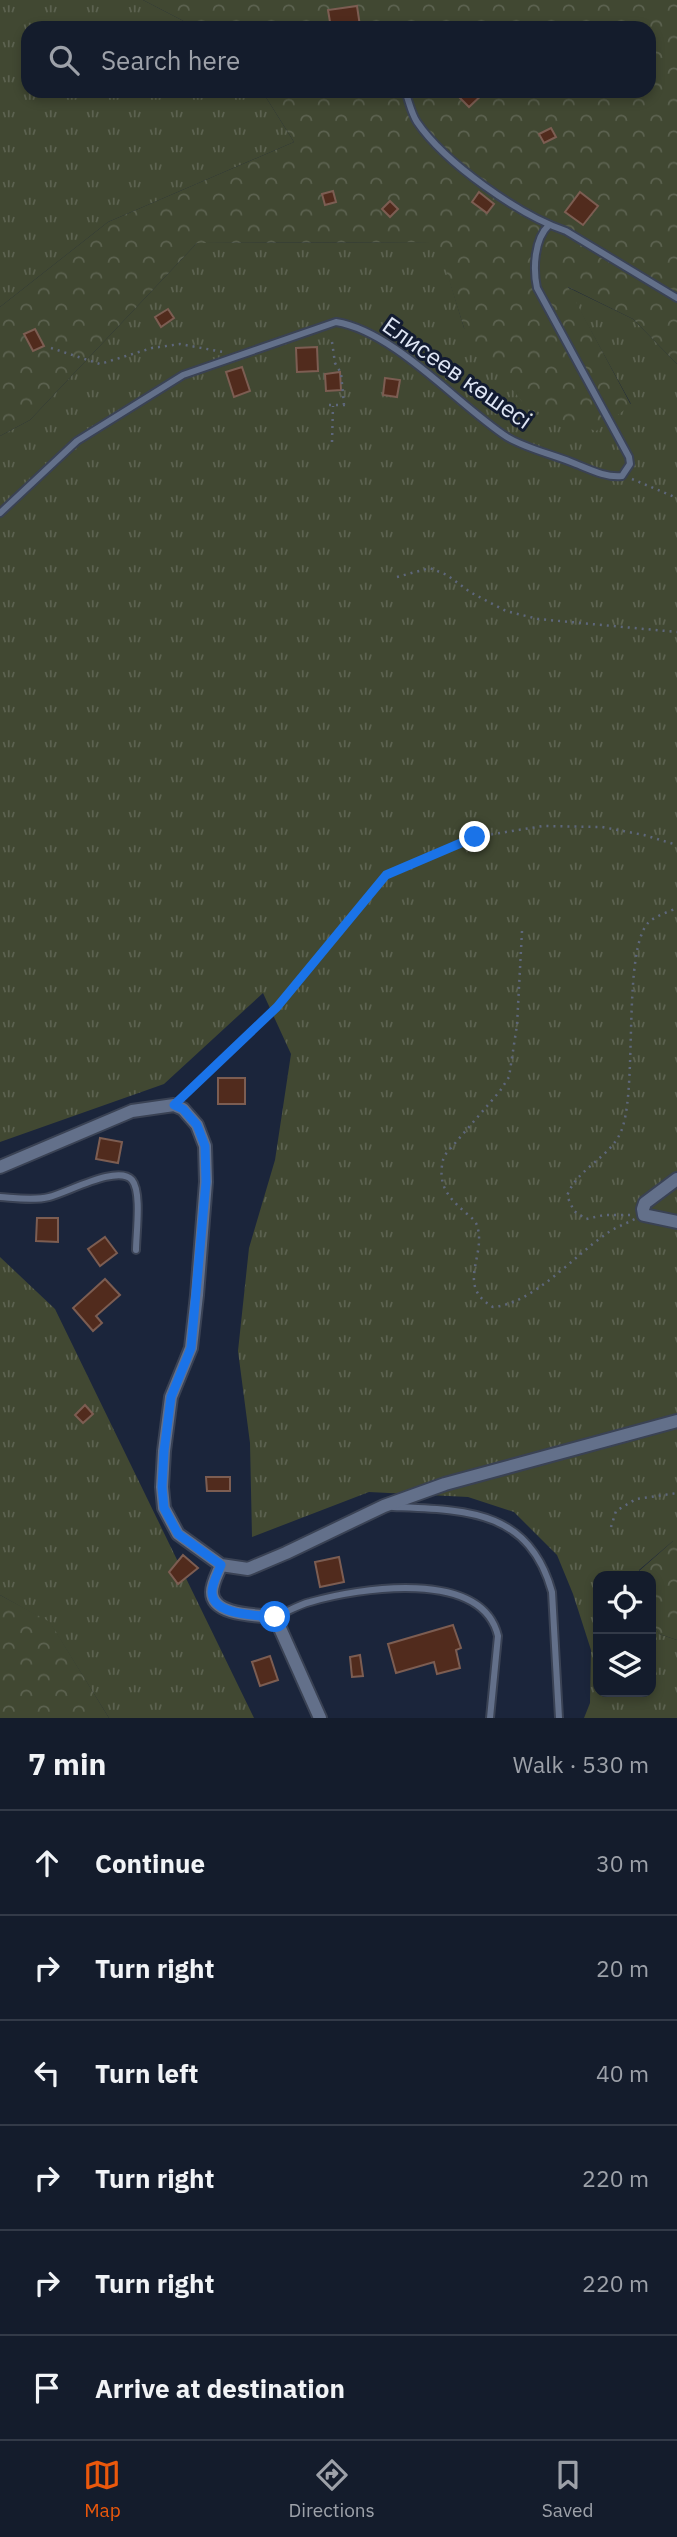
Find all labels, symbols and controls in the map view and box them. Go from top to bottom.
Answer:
search box [21,21,656,98]
icon: search [45,41,83,79]
text: Search here [101,43,240,77]
street label: Елисеев көшесі [376,309,539,436]
route end [459,821,490,852]
map controls [593,1571,656,1697]
button: locate [593,1571,656,1634]
route start [259,1601,290,1632]
button: layers [593,1634,656,1697]
text: 7 min [28,1744,106,1783]
text: Walk · 530 m [513,1749,649,1779]
icon: ahead [28,1844,66,1882]
text: Continue [95,1846,205,1880]
text: 30 m [596,1848,649,1878]
icon: right [28,1949,66,1987]
text: Turn right [95,1951,214,1985]
text: 20 m [596,1953,649,1983]
icon: left [28,2054,66,2092]
text: Turn left [95,2056,198,2090]
text: 40 m [596,2058,649,2088]
icon: right [28,2159,66,2197]
text: Turn right [95,2161,214,2195]
text: 220 m [582,2163,649,2193]
icon: right [28,2264,66,2302]
text: Turn right [95,2266,214,2300]
text: 220 m [582,2268,649,2298]
icon: arrive [28,2369,66,2407]
text: Arrive at destination [95,2371,345,2405]
tab: Map [83,2456,121,2522]
tab: Directions [288,2456,375,2522]
tab: Saved [542,2456,594,2522]

